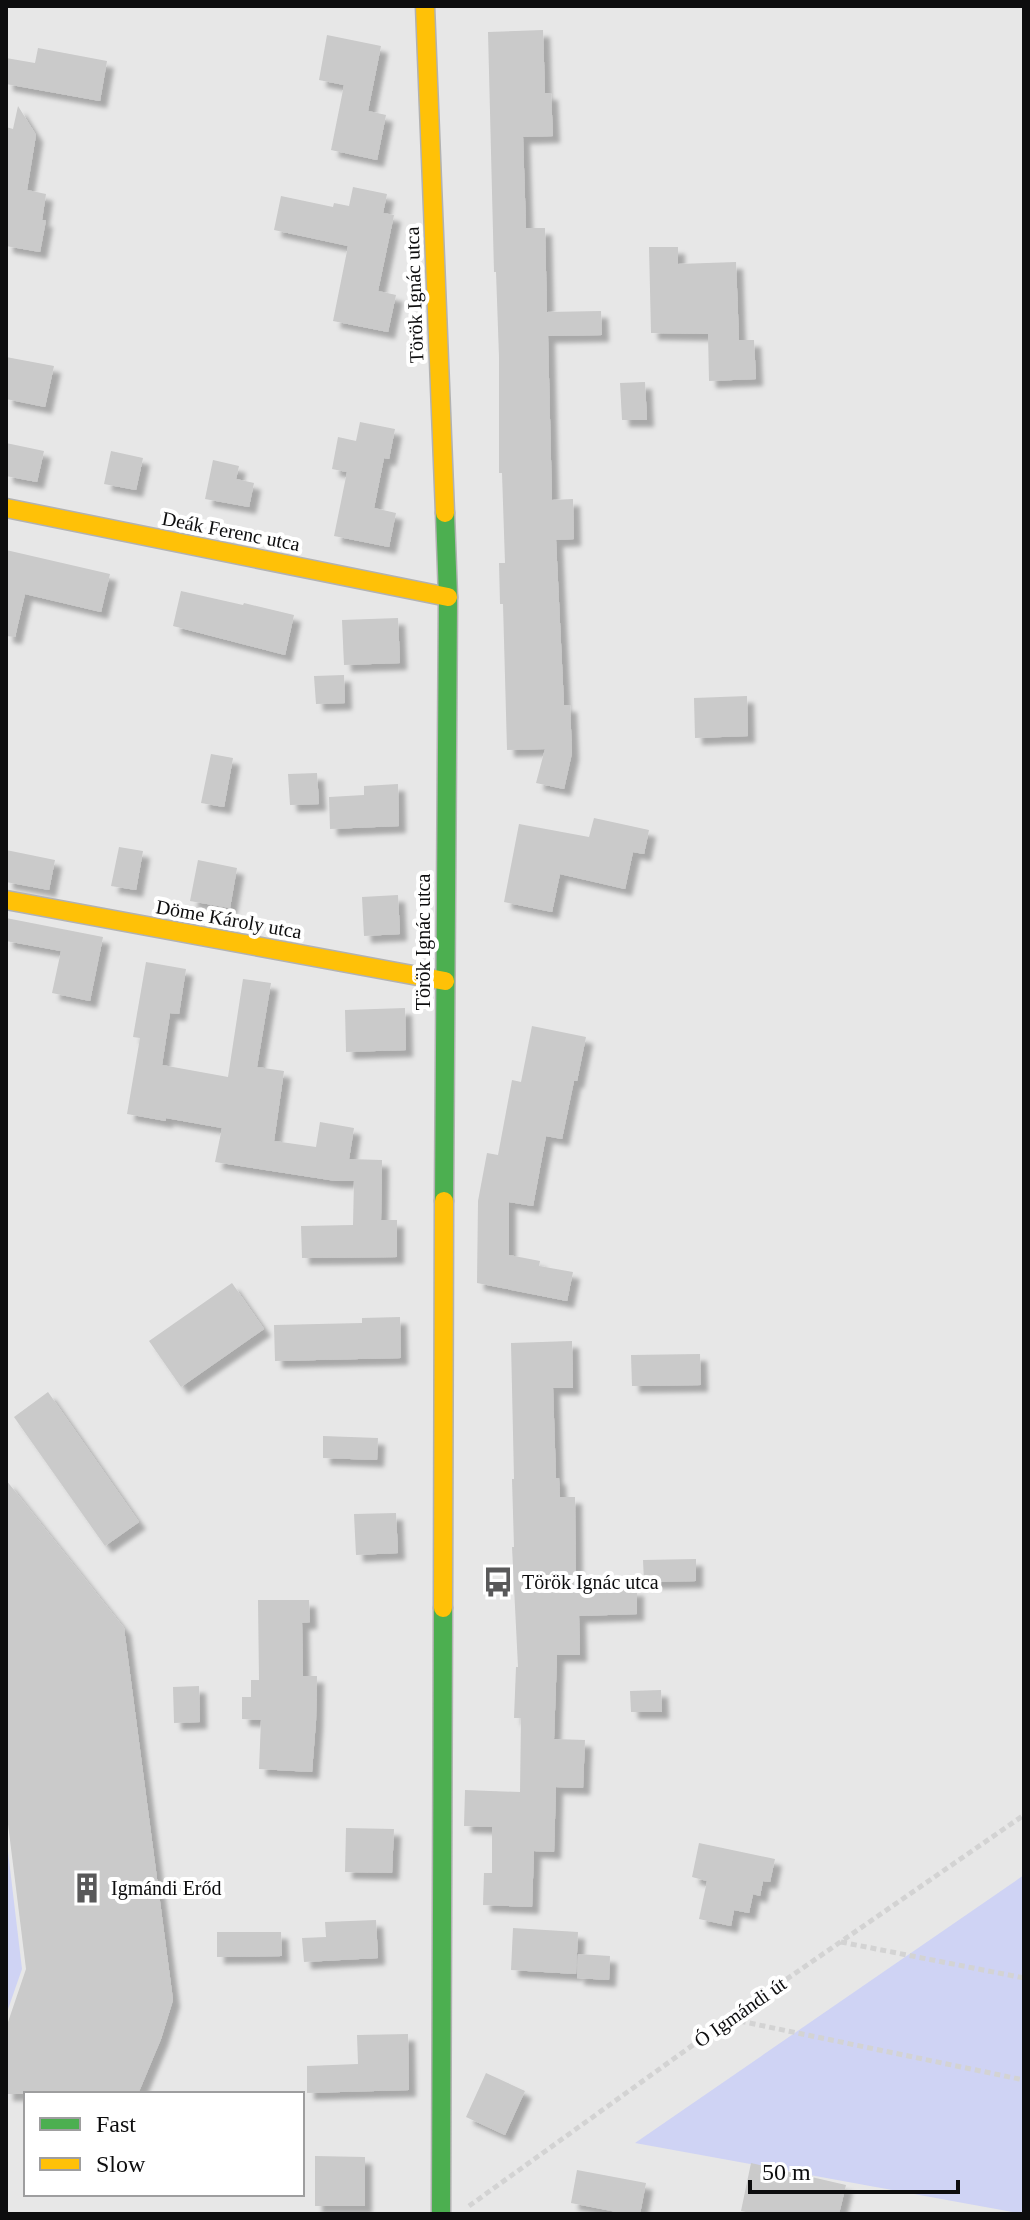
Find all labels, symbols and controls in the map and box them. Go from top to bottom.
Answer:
street label: Török Ignác utca [401,226,428,364]
street label: Deák Ferenc utca [160,507,302,555]
street label: Török Ignác utca [412,874,435,1010]
street label: Döme Károly utca [154,895,304,944]
bus stop icon: Török Ignác utca [481,1565,515,1599]
place label: Török Ignác utca [522,1571,659,1594]
building icon: Igmándi Erőd [70,1871,104,1905]
place label: Igmándi Erőd [111,1877,222,1900]
street label: Ó Igmándi út [689,1971,791,2052]
legend [24,2092,304,2196]
text: Fast [96,2111,136,2137]
scale bar [750,2144,958,2194]
text: Slow [96,2151,146,2177]
text: 50 m [762,2159,811,2185]

